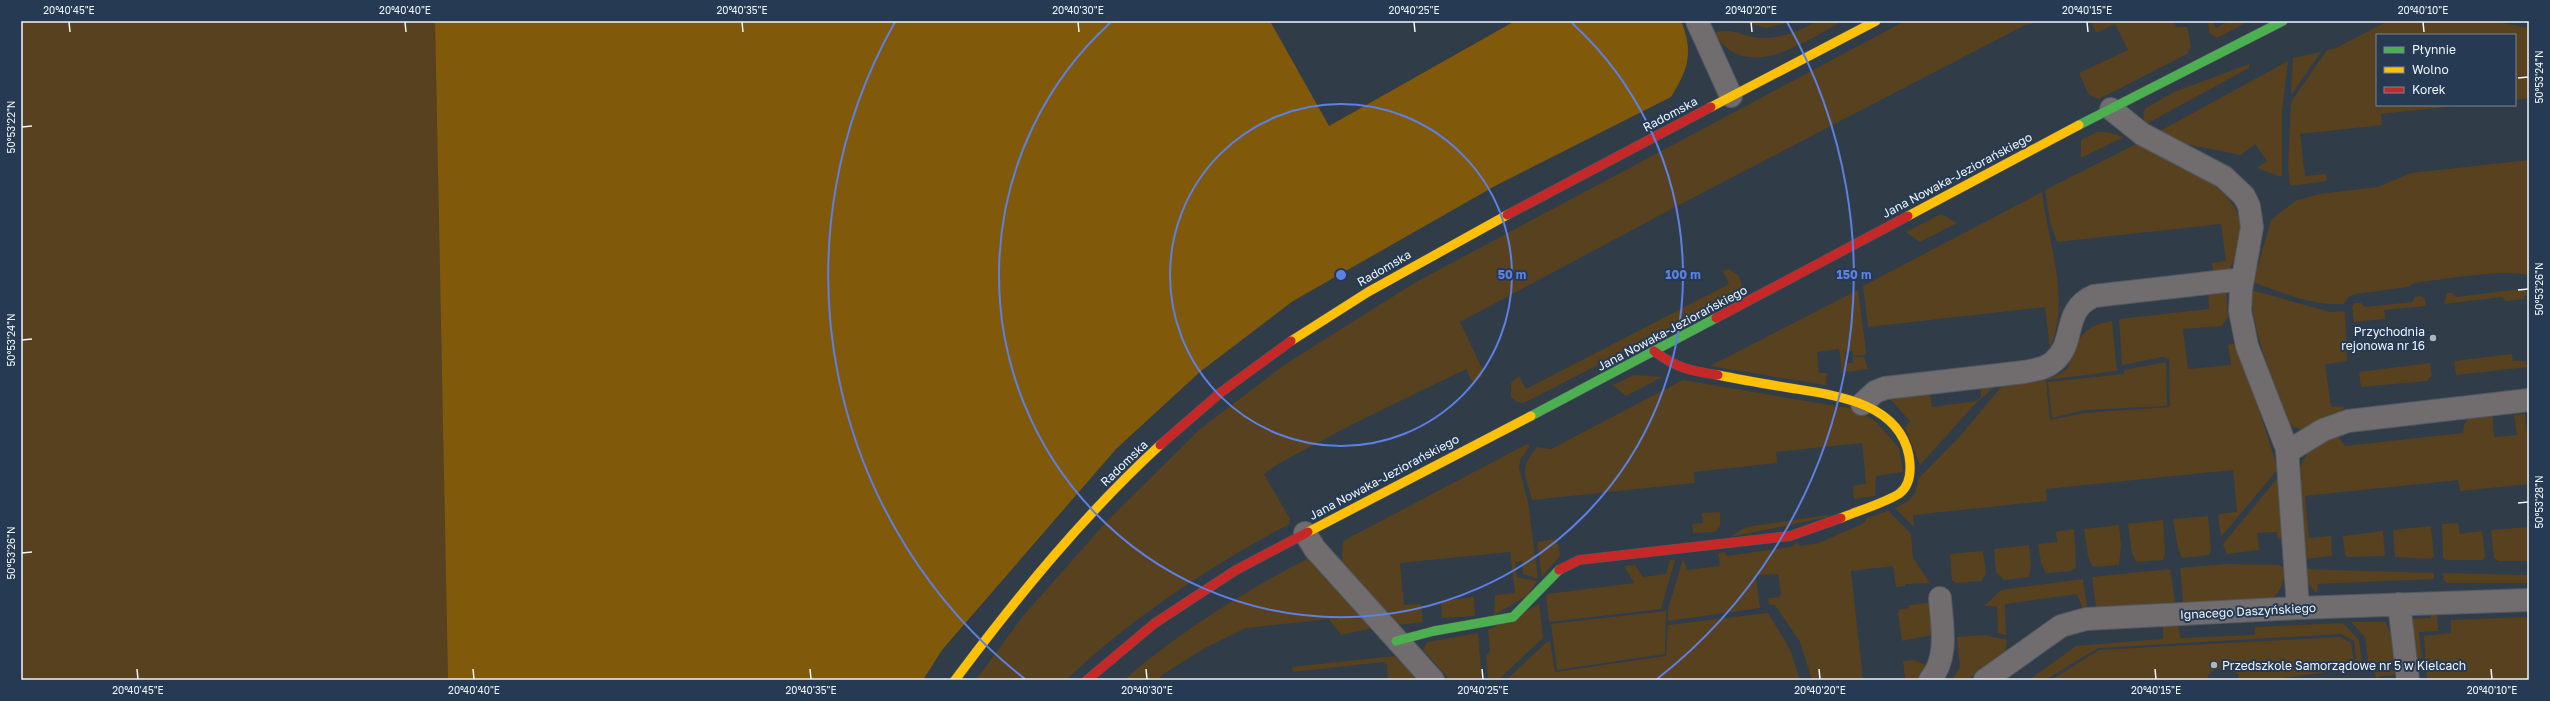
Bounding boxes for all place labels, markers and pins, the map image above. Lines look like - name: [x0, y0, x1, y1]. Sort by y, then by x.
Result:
- centre of rings: [1334, 268, 1348, 282]
- place label: Przychodnia rejonowa nr 16: [2341, 324, 2425, 353]
- marker: Przychodnia rejonowa nr 16: [2428, 333, 2438, 343]
- place label: Przedszkole Samorządowe nr 5 w Kielcach: [2222, 658, 2466, 673]
- marker: Przedszkole Samorządowe nr 5 w Kielcach: [2209, 660, 2219, 670]

